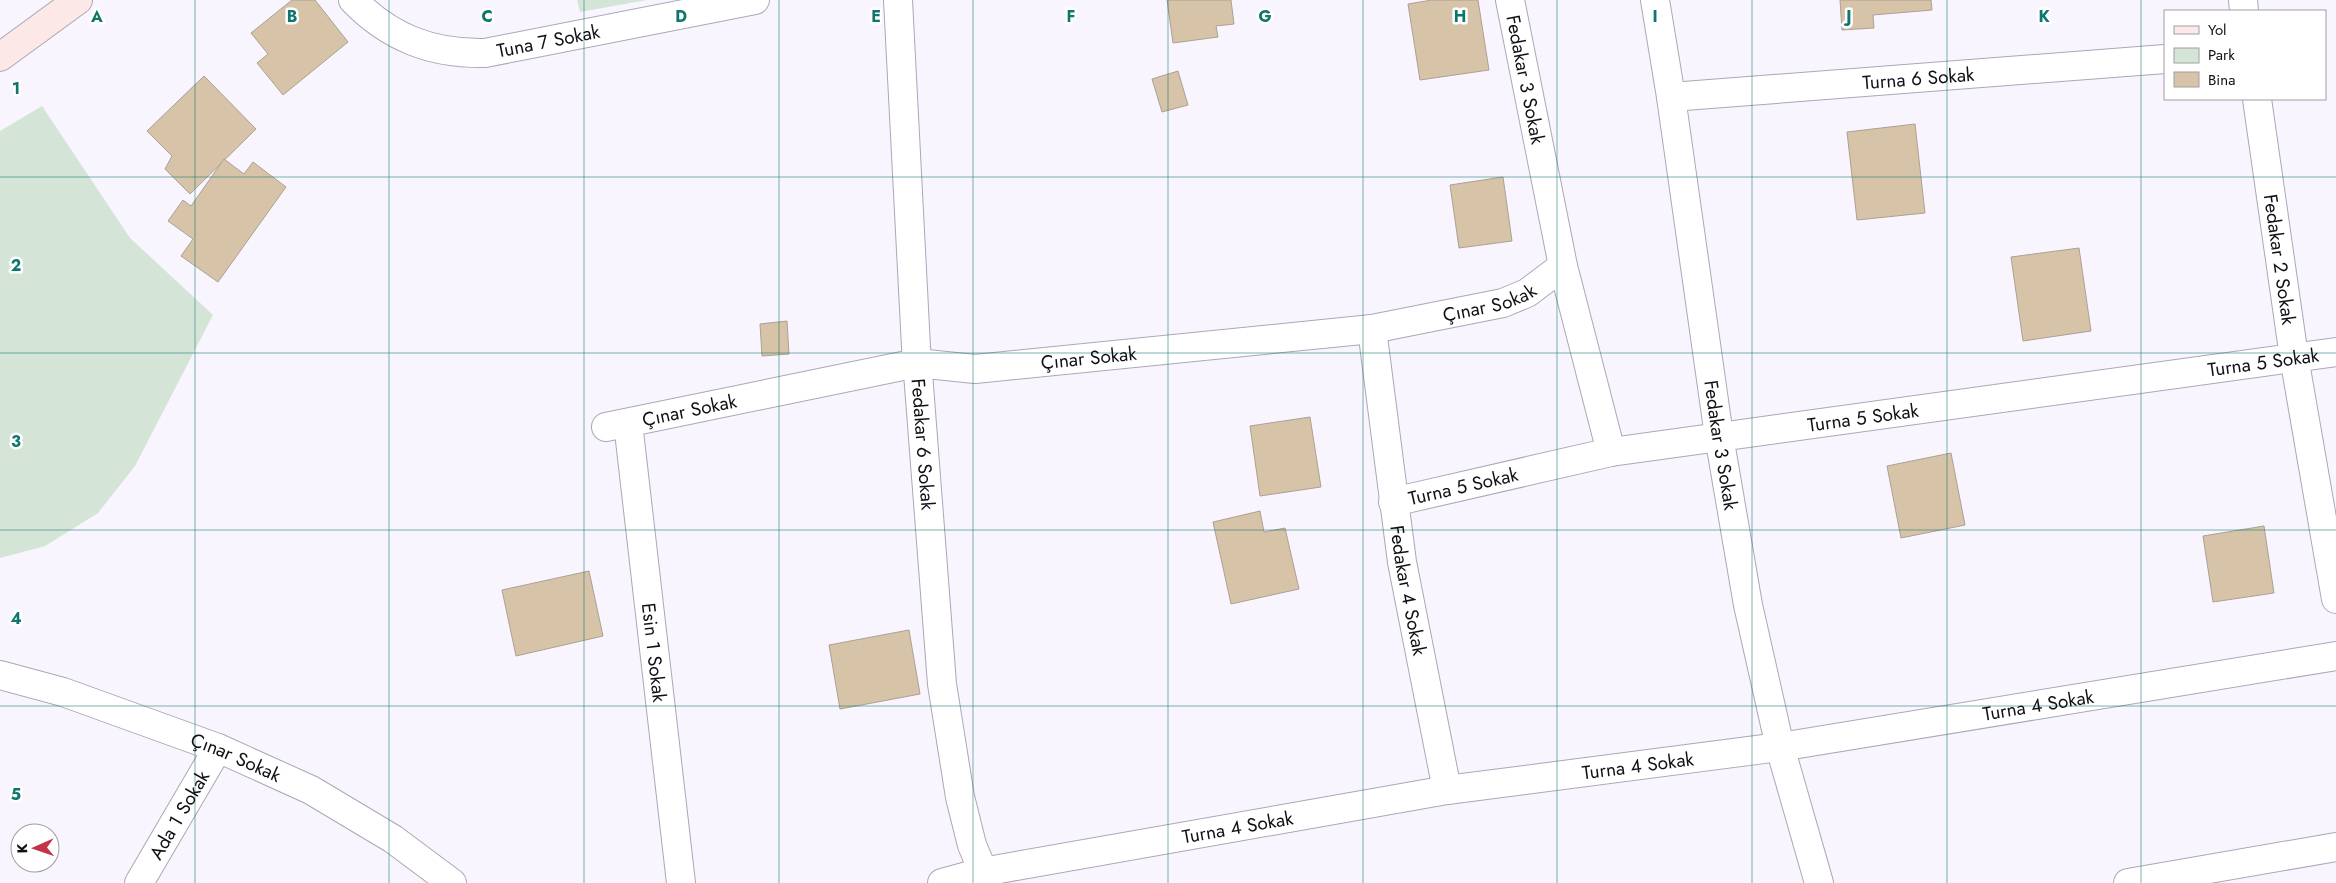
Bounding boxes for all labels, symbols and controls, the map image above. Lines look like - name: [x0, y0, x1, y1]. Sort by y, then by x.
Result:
- text: A: [90, 5, 103, 28]
- text: B: [287, 5, 297, 28]
- text: C: [481, 5, 493, 28]
- text: D: [675, 5, 687, 28]
- text: E: [871, 5, 881, 28]
- text: F: [1067, 5, 1075, 28]
- text: G: [1258, 5, 1272, 28]
- text: H: [1454, 5, 1466, 28]
- text: I: [1652, 5, 1658, 28]
- text: J: [1843, 5, 1852, 28]
- text: K: [2038, 5, 2050, 28]
- legend: [2164, 10, 2326, 100]
- street label: Fedakar 3 Sokak: [1500, 12, 1552, 147]
- street label: Tuna 7 Sokak: [494, 17, 603, 64]
- text: Yol: [2208, 19, 2227, 41]
- text: Park: [2208, 44, 2235, 66]
- street label: Turna 6 Sokak: [1861, 60, 1976, 96]
- text: Bina: [2208, 69, 2235, 91]
- text: 1: [12, 77, 20, 100]
- street label: Fedakar 2 Sokak: [2257, 192, 2303, 327]
- text: 2: [11, 254, 21, 277]
- street label: Çınar Sokak: [1440, 277, 1542, 328]
- street label: Çınar Sokak: [1039, 339, 1138, 376]
- street label: Turna 5 Sokak: [2206, 341, 2321, 383]
- street label: Fedakar 6 Sokak: [905, 377, 942, 512]
- street label: Fedakar 3 Sokak: [1698, 378, 1745, 513]
- street label: Çınar Sokak: [640, 387, 740, 433]
- street label: Turna 5 Sokak: [1806, 396, 1921, 438]
- text: 3: [11, 430, 21, 453]
- street label: Turna 5 Sokak: [1406, 460, 1521, 512]
- street label: Fedakar 4 Sokak: [1384, 524, 1434, 658]
- street label: Esin 1 Sokak: [635, 601, 674, 704]
- text: 4: [10, 607, 22, 630]
- street label: Turna 4 Sokak: [1981, 682, 2096, 727]
- street label: Çınar Sokak: [187, 726, 286, 789]
- street label: Turna 4 Sokak: [1580, 745, 1696, 786]
- street label: Ada 1 Sokak: [142, 765, 216, 864]
- text: 5: [11, 783, 21, 806]
- street label: Turna 4 Sokak: [1180, 804, 1296, 850]
- north arrow: [10, 823, 60, 873]
- text: K: [12, 843, 32, 854]

